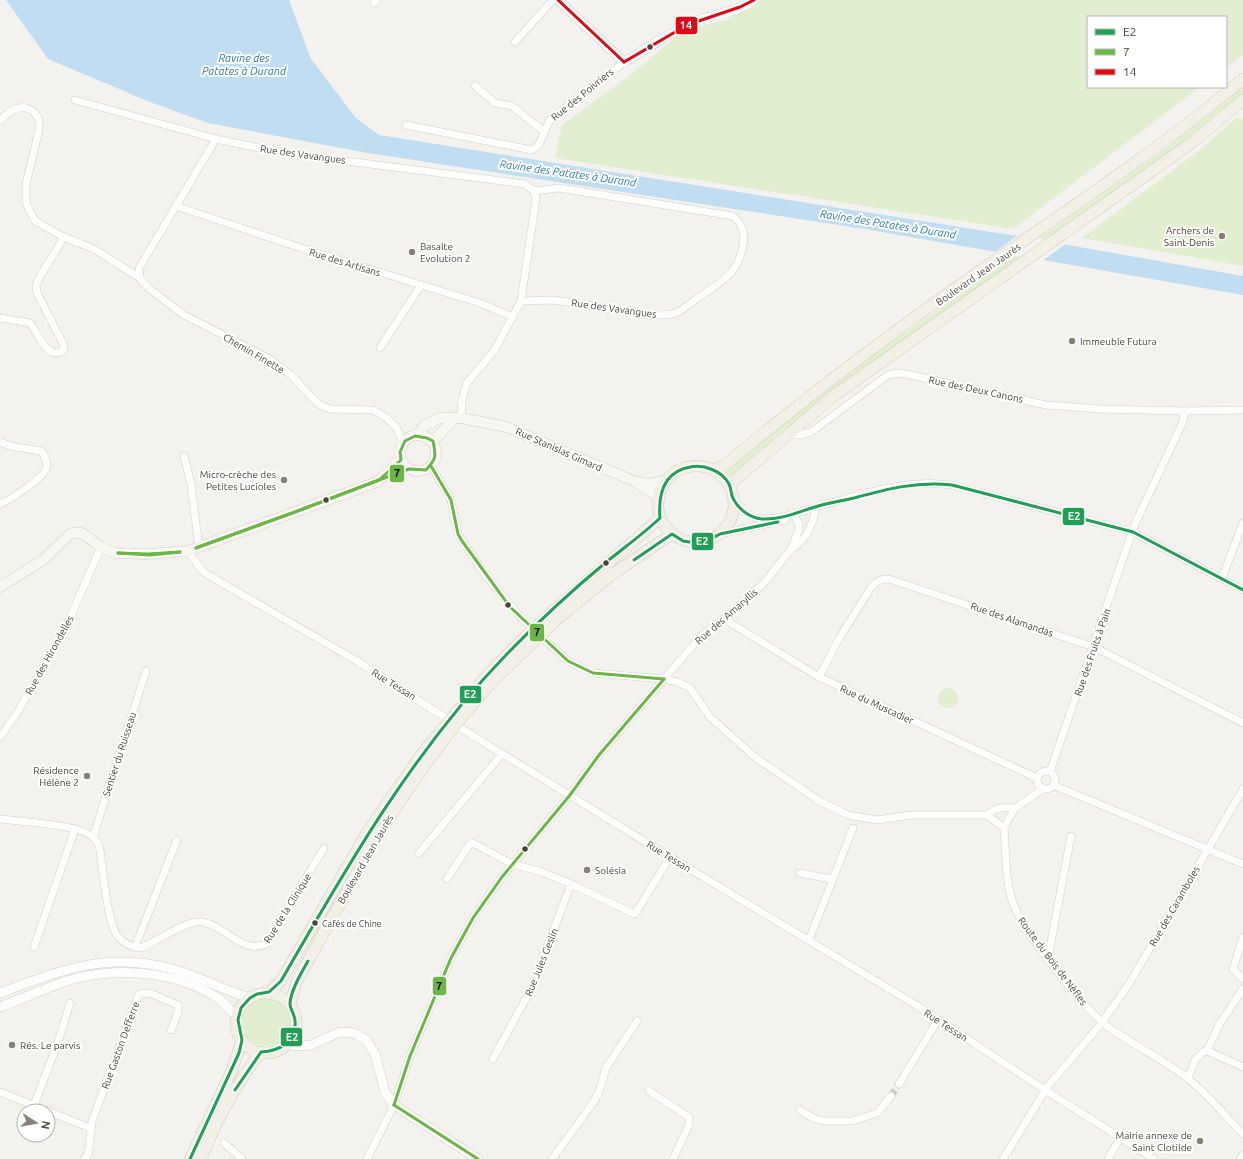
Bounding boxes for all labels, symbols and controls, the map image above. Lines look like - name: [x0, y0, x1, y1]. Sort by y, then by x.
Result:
- line badge: 14: [675, 16, 698, 35]
- legend: [1087, 16, 1227, 88]
- text: 14: [680, 19, 692, 31]
- text: E2: [1123, 25, 1137, 38]
- unlabelled marker: [645, 42, 655, 52]
- text: 7: [1123, 45, 1130, 58]
- water label: Ravine des Patates à Durand: [202, 52, 287, 77]
- text: 14: [1123, 65, 1137, 78]
- street label: Rue des Poivriers: [549, 66, 616, 123]
- street label: Rue des Vavangues: [260, 143, 346, 166]
- water label: Ravine des Patates à Durand: [499, 157, 638, 189]
- water label: Ravine des Patates à Durand: [819, 207, 958, 241]
- place label: Archers de Saint-Denis: [1164, 225, 1214, 248]
- marker: Archers de Saint-Denis: [1217, 231, 1227, 241]
- place label: Basalte Evolution 2: [420, 241, 470, 264]
- street label: Boulevard Jean Jaurès: [934, 241, 1023, 308]
- street label: Rue des Artisans: [308, 246, 382, 279]
- marker: Basalte Evolution 2: [407, 247, 417, 257]
- street label: Rue des Vavangues: [571, 297, 657, 320]
- street label: Chemin Finette: [221, 331, 286, 375]
- marker: Immeuble Futura: [1067, 336, 1077, 346]
- place label: Immeuble Futura: [1080, 336, 1157, 347]
- street label: Rue des Deux Canons: [928, 374, 1024, 405]
- street label: Rue Stanislas Gimard: [514, 425, 604, 474]
- line badge: 7: [389, 464, 405, 483]
- text: 7: [394, 467, 400, 479]
- place label: Micro-crèche des Petites Lucioles: [200, 469, 276, 492]
- marker: Micro-crèche des Petites Lucioles: [279, 475, 289, 485]
- unlabelled marker: [321, 495, 331, 505]
- line badge: E2: [1062, 507, 1085, 526]
- text: E2: [1068, 510, 1080, 522]
- line badge: E2: [691, 532, 714, 551]
- text: E2: [696, 535, 708, 547]
- unlabelled marker: [601, 558, 611, 568]
- street label: Rue des Amaryllis: [693, 586, 760, 646]
- unlabelled marker: [503, 600, 513, 610]
- street label: Rue des Alamandas: [969, 600, 1055, 639]
- street label: Rue des Fruits à Pain: [1072, 607, 1113, 697]
- street label: Rue des Hirondelles: [23, 614, 76, 697]
- line badge: 7: [529, 623, 545, 642]
- text: 7: [534, 626, 540, 638]
- street label: Rue Tessan: [370, 667, 418, 702]
- street label: Rue du Muscadier: [838, 683, 915, 726]
- line badge: E2: [459, 685, 482, 704]
- text: E2: [464, 688, 476, 700]
- street label: Sentier du Ruisseau: [101, 711, 138, 798]
- place label: Résidence Hélène 2: [33, 765, 79, 788]
- marker: Résidence Hélène 2: [82, 771, 92, 781]
- street label: Boulevard Jean Jaurès: [335, 813, 395, 906]
- street label: Rue Tessan: [645, 839, 693, 874]
- unlabelled marker: [520, 844, 530, 854]
- street label: Rue des Caramboles: [1147, 864, 1202, 948]
- marker: Solésia: [582, 865, 592, 875]
- place label: Solésia: [595, 865, 626, 876]
- street label: Rue de la Clinique: [262, 871, 313, 945]
- street label: Route du Bois de Nèfles: [1016, 915, 1089, 1007]
- marker: Cafés de Chine: [310, 918, 320, 928]
- place label: Cafés de Chine: [322, 919, 382, 929]
- street label: Rue Jules Geslin: [523, 927, 560, 998]
- line badge: 7: [432, 976, 447, 996]
- text: 7: [436, 980, 442, 992]
- street label: Rue Gaston Defferre: [99, 1000, 141, 1090]
- street label: Rue Tessan: [922, 1007, 970, 1044]
- line badge: E2: [280, 1027, 303, 1047]
- text: E2: [286, 1031, 298, 1043]
- marker: Rés. Le parvis: [7, 1040, 17, 1050]
- place label: Rés. Le parvis: [20, 1040, 80, 1051]
- north arrow: [16, 1103, 56, 1143]
- text: N: [39, 1120, 53, 1130]
- place label: Mairie annexe de Saint Clotilde: [1116, 1130, 1192, 1153]
- marker: Mairie annexe de Saint Clotilde: [1195, 1136, 1205, 1146]

